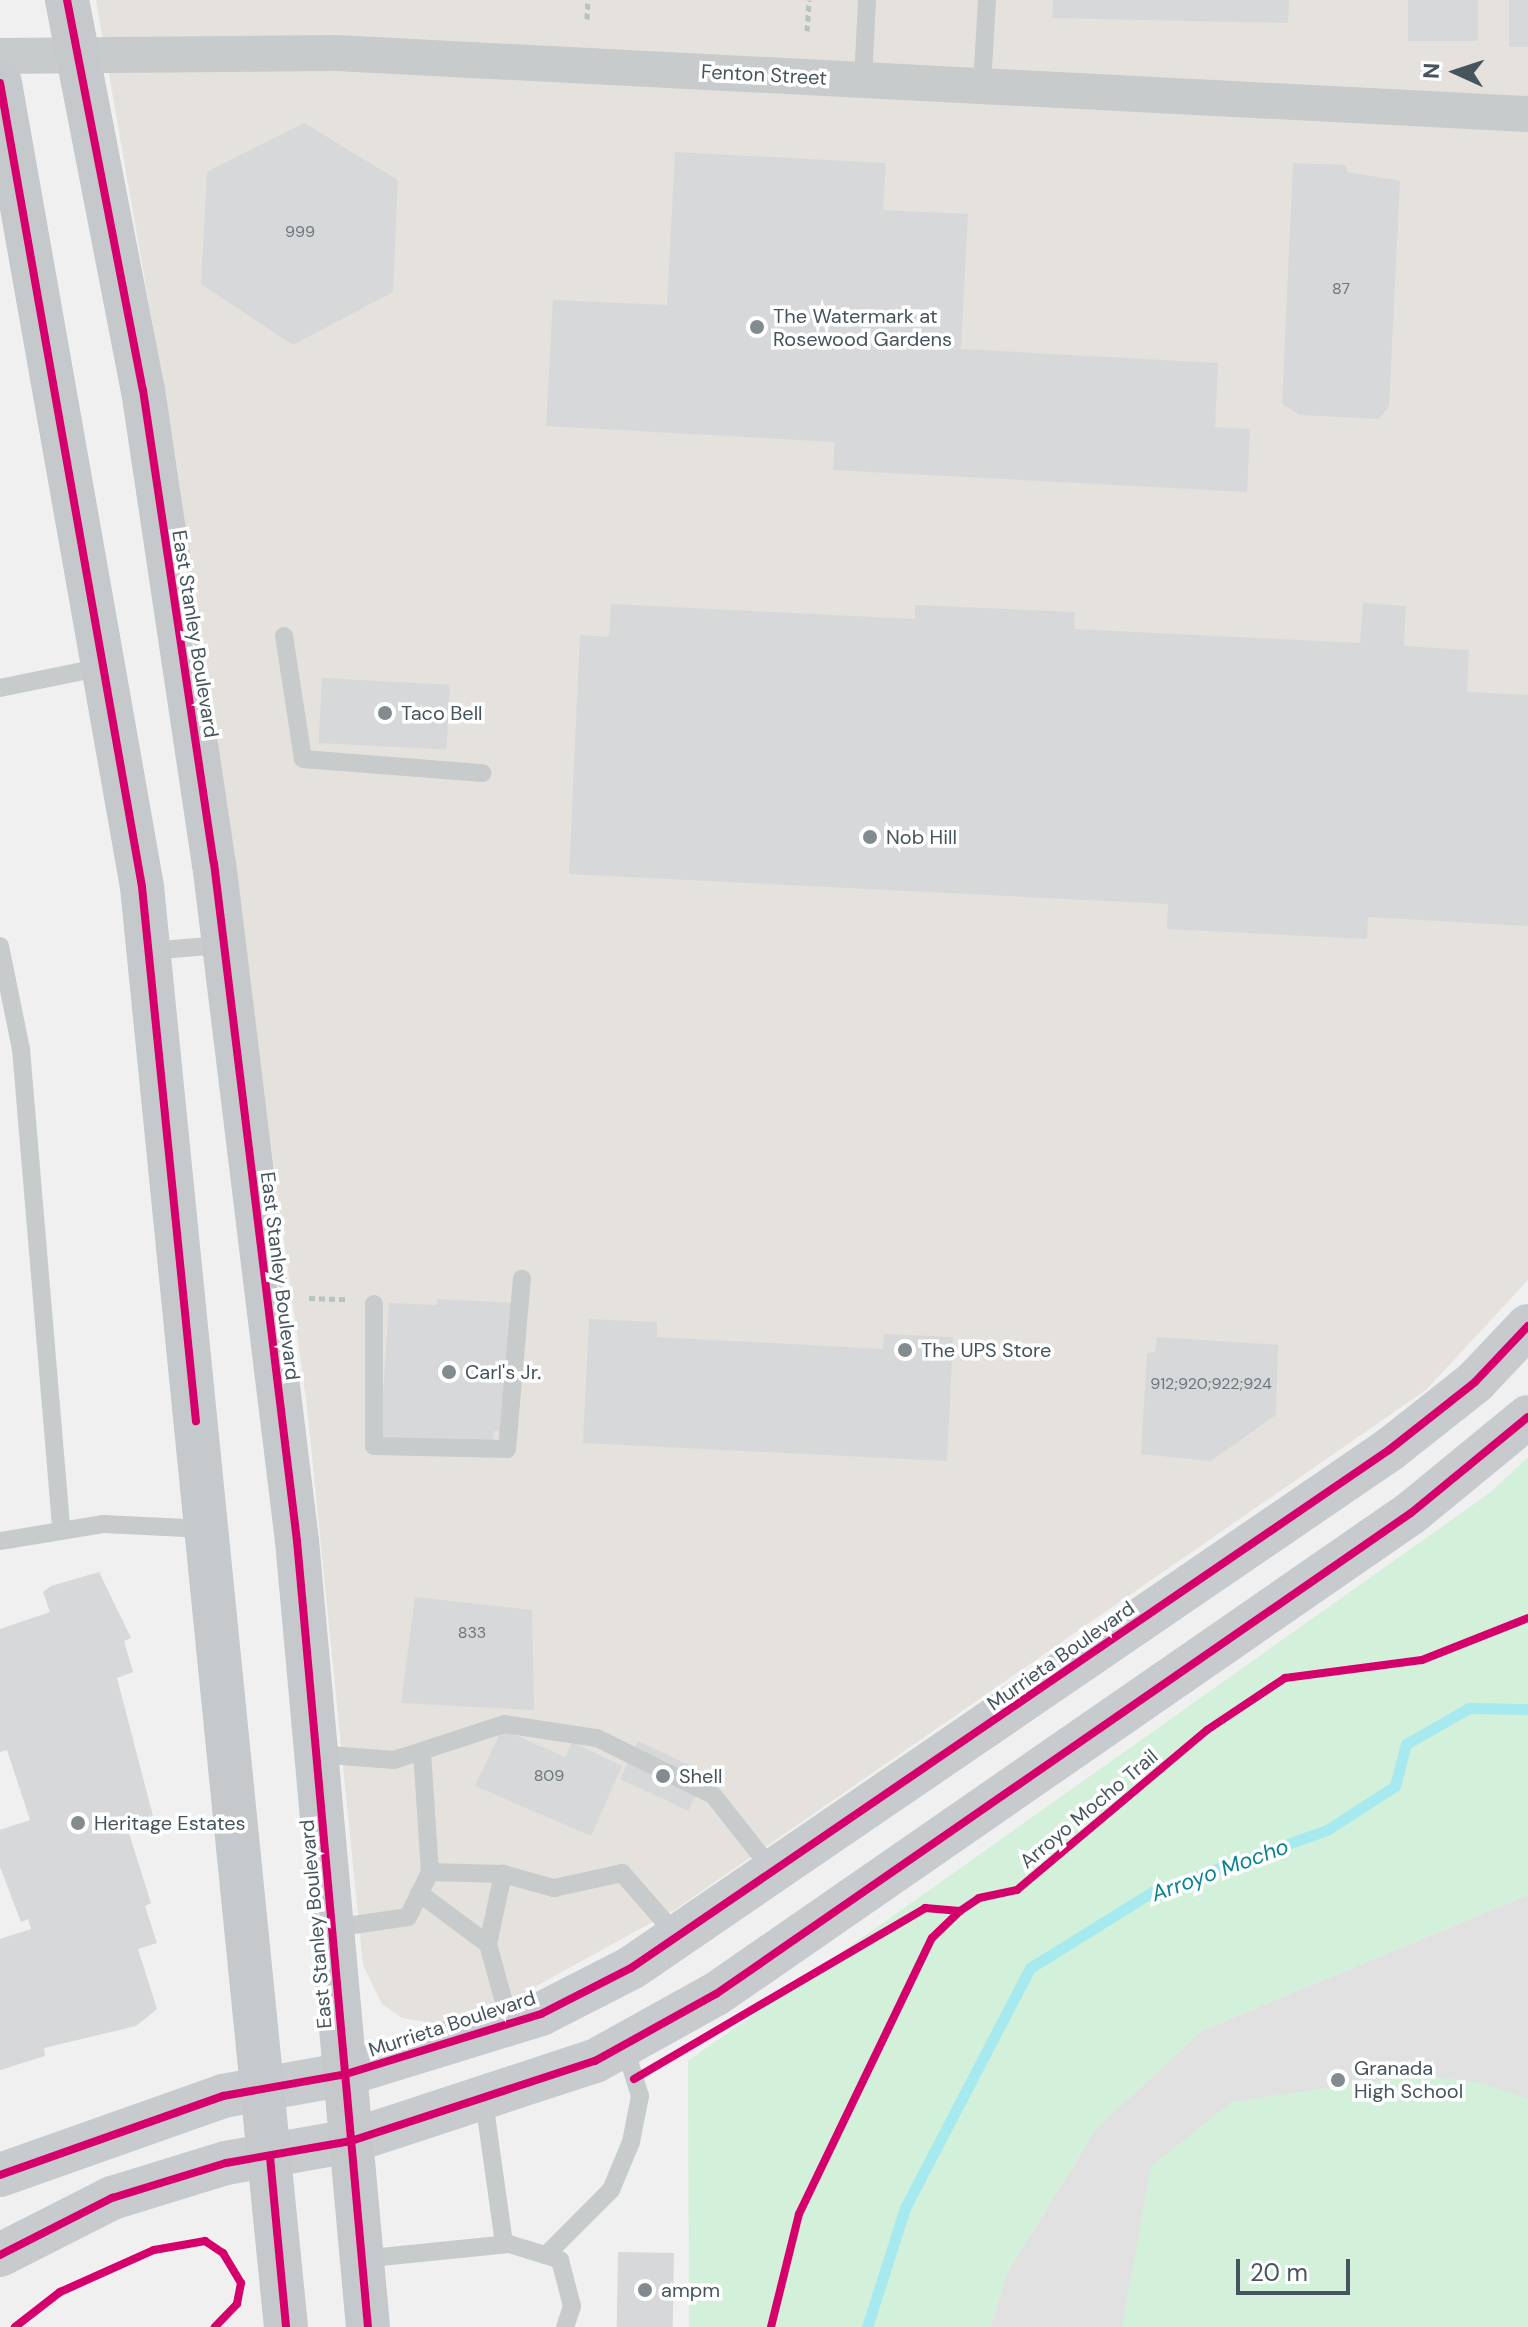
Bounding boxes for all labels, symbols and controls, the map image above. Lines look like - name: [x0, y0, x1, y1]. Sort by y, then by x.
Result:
- north arrow: [1416, 32, 1496, 112]
- street label: Fenton Street: [700, 60, 828, 90]
- text: N: [1417, 62, 1446, 79]
- house number: 999: [285, 222, 315, 242]
- house number: 87: [1332, 279, 1350, 299]
- place label: The Watermark at Rosewood Gardens: [773, 304, 952, 351]
- marker: The Watermark at Rosewood Gardens: [748, 318, 766, 336]
- street label: East Stanley Boulevard: [167, 528, 223, 740]
- place label: Taco Bell: [401, 701, 483, 725]
- marker: Taco Bell: [376, 704, 394, 722]
- place label: Nob Hill: [886, 825, 957, 849]
- marker: Nob Hill: [861, 828, 879, 846]
- street label: East Stanley Boulevard: [255, 1170, 305, 1382]
- place label: The UPS Store: [921, 1338, 1051, 1362]
- marker: The UPS Store: [896, 1341, 914, 1359]
- place label: Carl's Jr.: [465, 1360, 541, 1384]
- marker: Carl's Jr.: [440, 1363, 458, 1381]
- house number: 912;920;922;924: [1150, 1374, 1272, 1394]
- street label: Murrieta Boulevard: [983, 1596, 1139, 1716]
- house number: 833: [458, 1623, 486, 1643]
- street label: Arroyo Mocho Trail: [1015, 1744, 1163, 1874]
- place label: Shell: [679, 1764, 722, 1788]
- house number: 809: [534, 1766, 564, 1786]
- marker: Shell: [654, 1767, 672, 1785]
- place label: Heritage Estates: [94, 1811, 246, 1835]
- marker: Heritage Estates: [69, 1814, 87, 1832]
- street label: East Stanley Boulevard: [295, 1818, 337, 2030]
- water label: Arroyo Mocho: [1148, 1833, 1292, 1907]
- street label: Murrieta Boulevard: [365, 1986, 539, 2062]
- place label: Granada High School: [1354, 2056, 1463, 2103]
- marker: Granada High School: [1329, 2071, 1347, 2089]
- scale bar: [1240, 2243, 1354, 2293]
- text: 20 m: [1250, 2257, 1308, 2288]
- place label: ampm: [661, 2278, 720, 2302]
- marker: ampm: [636, 2281, 654, 2299]

